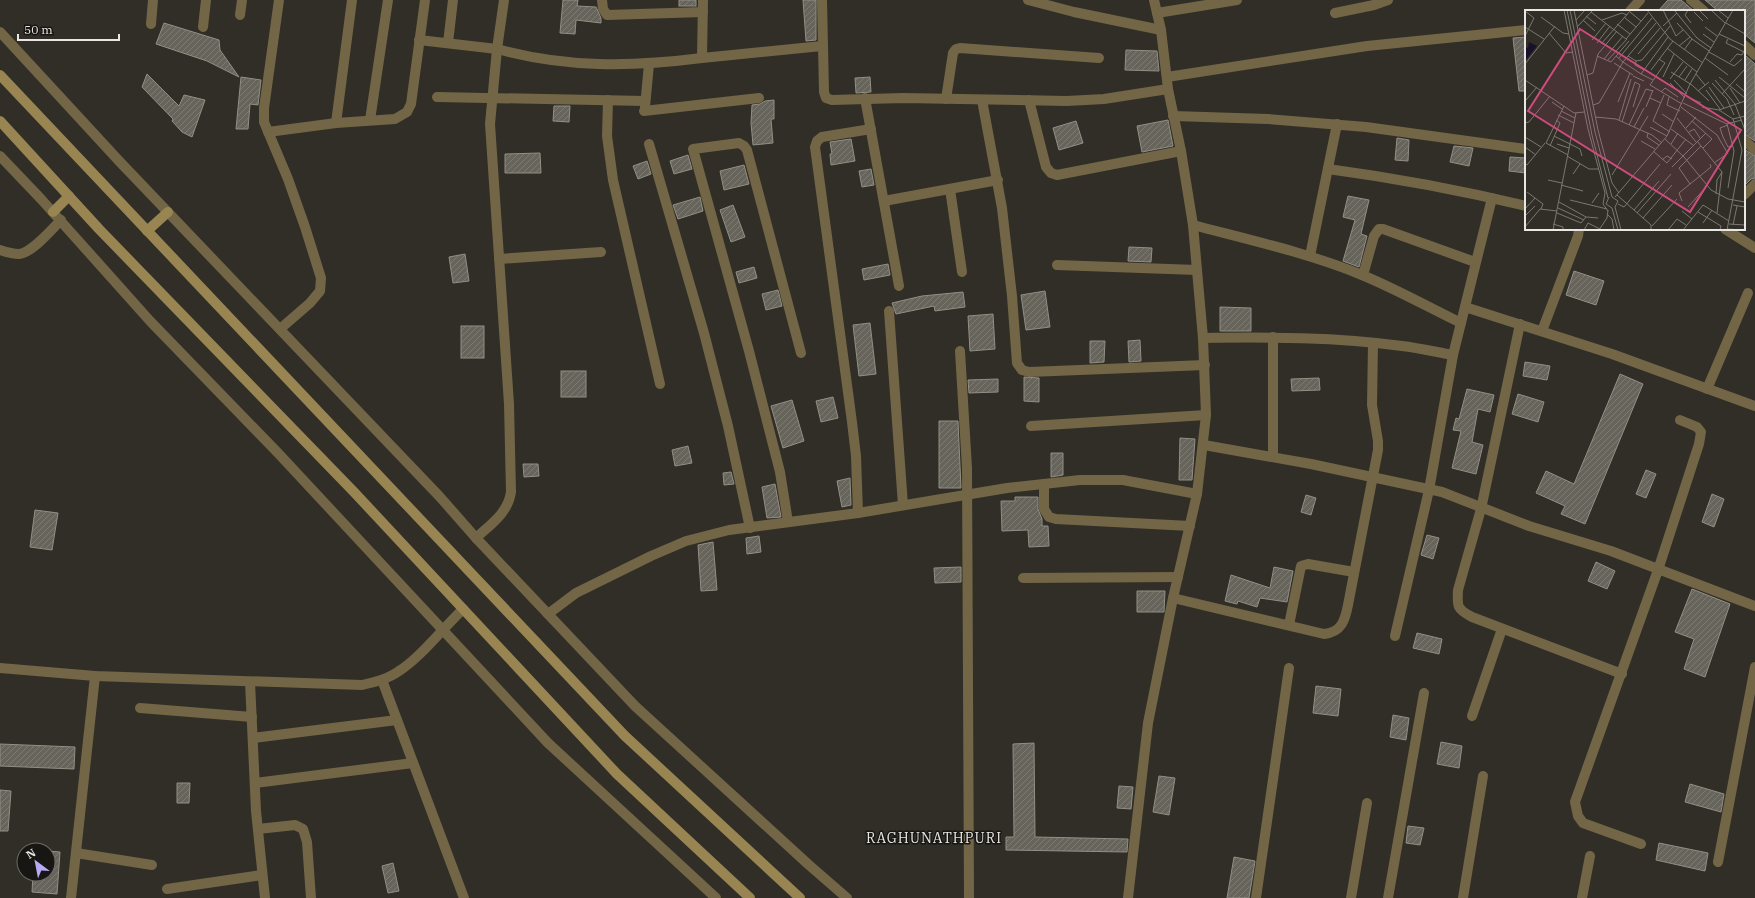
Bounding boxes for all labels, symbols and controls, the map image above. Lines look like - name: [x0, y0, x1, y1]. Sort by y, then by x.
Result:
- inset map: [1525, 10, 1745, 230]
- scale bar: [18, 16, 119, 42]
- text: 50 m: [24, 22, 53, 37]
- district label: RAGHUNATHPURI: [866, 829, 1002, 847]
- north arrow: [16, 842, 56, 882]
- text: N: [23, 845, 38, 862]

